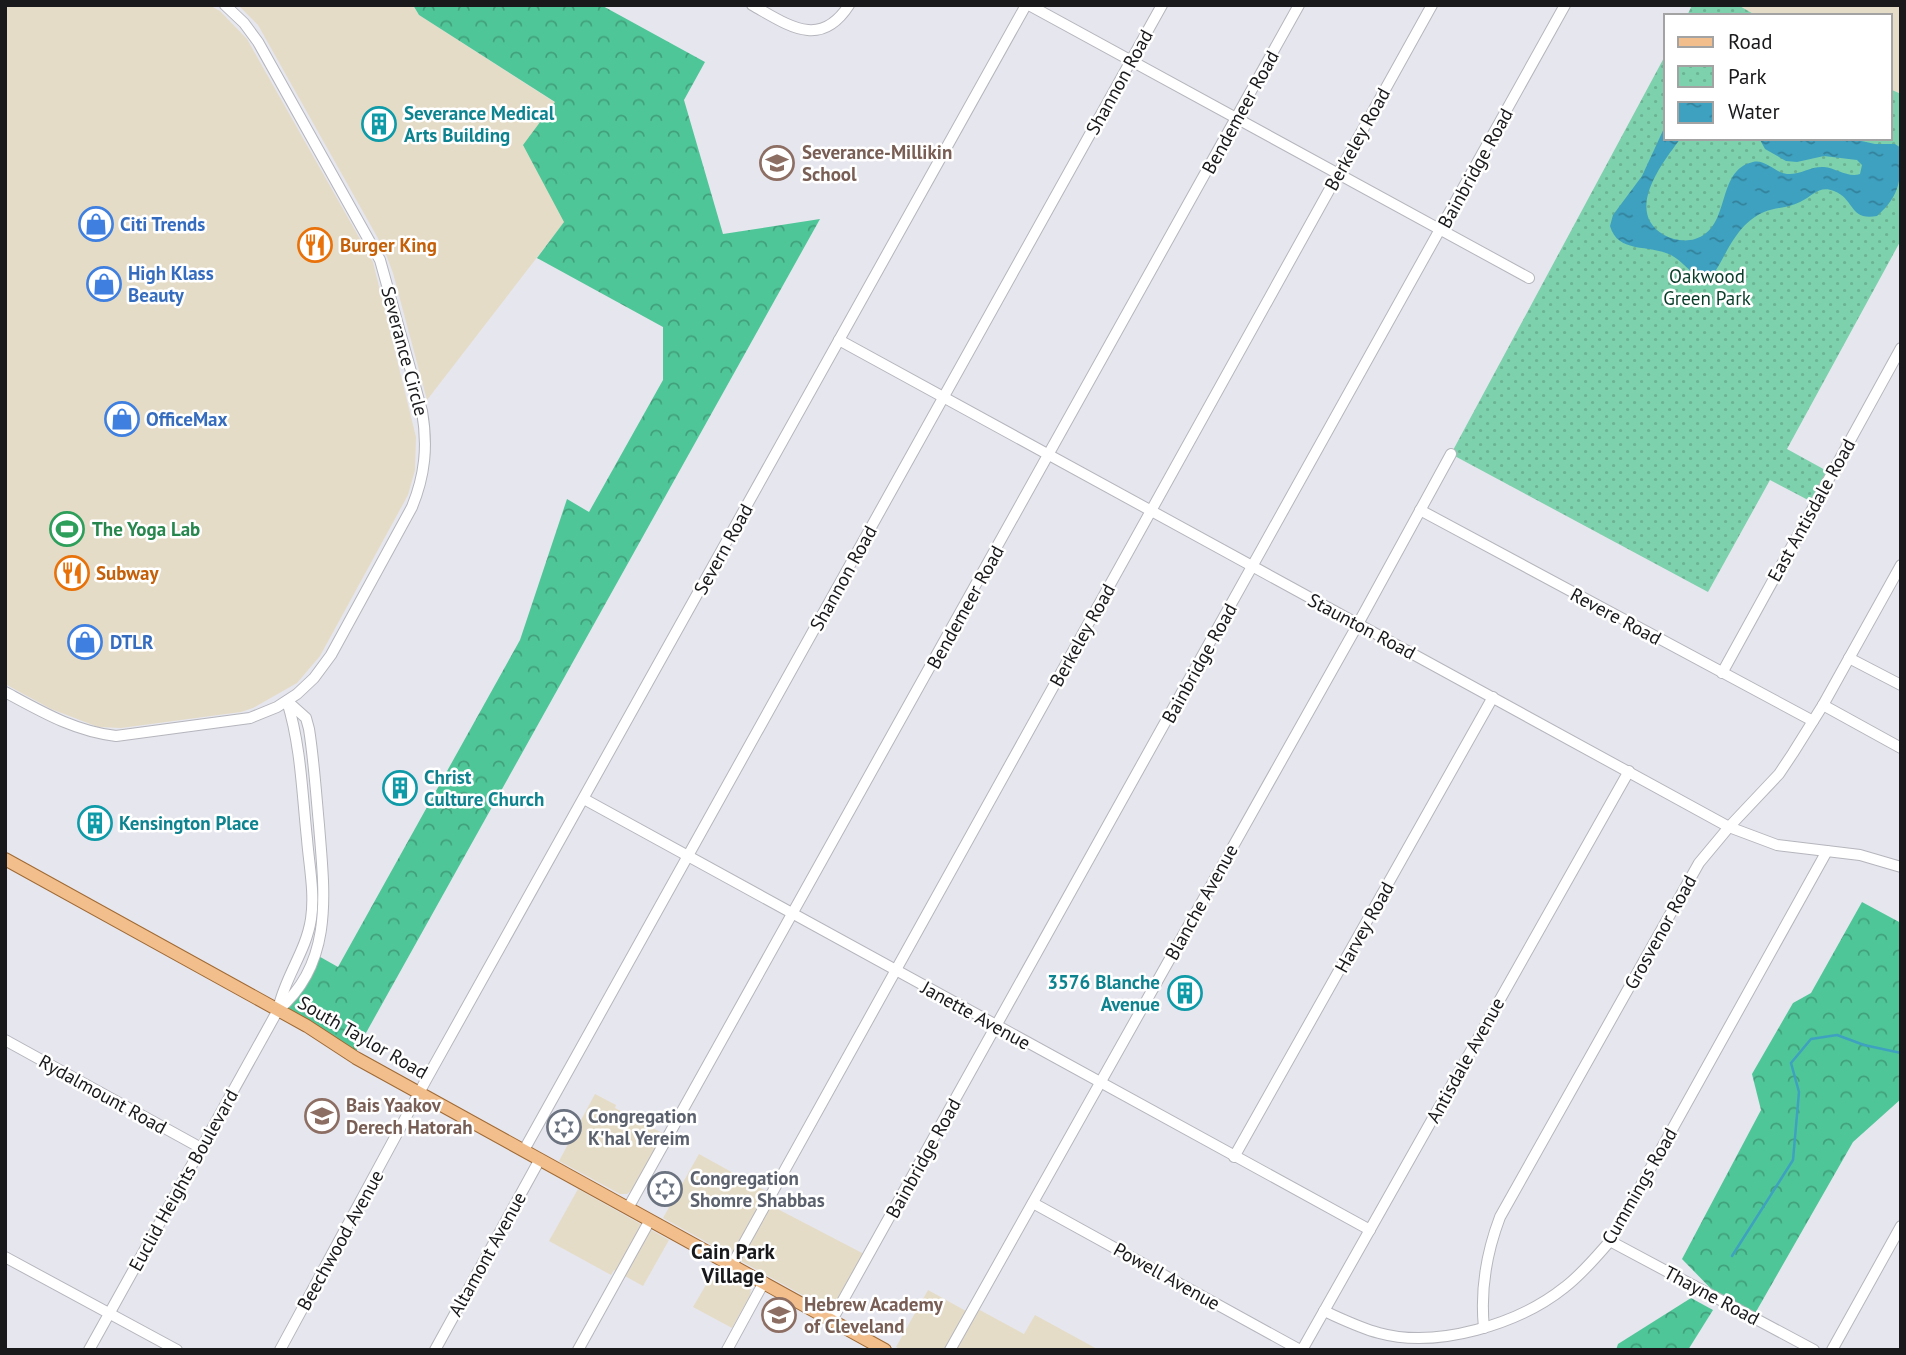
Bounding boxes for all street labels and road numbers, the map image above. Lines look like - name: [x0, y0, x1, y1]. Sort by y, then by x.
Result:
- street label: Shannon Road: [1080, 25, 1158, 139]
- street label: Bendemeer Road: [1196, 46, 1284, 178]
- street label: Berkeley Road: [1319, 83, 1395, 195]
- street label: Bainbridge Road: [1432, 104, 1518, 232]
- street label: Severance Circle: [376, 284, 434, 418]
- street label: East Antisdale Road: [1762, 434, 1860, 586]
- street label: Severn Road: [688, 499, 758, 599]
- street label: Shannon Road: [804, 521, 882, 635]
- street label: Bendemeer Road: [921, 541, 1009, 673]
- street label: Berkeley Road: [1044, 579, 1120, 691]
- street label: Revere Road: [1566, 582, 1666, 650]
- street label: Staunton Road: [1304, 588, 1420, 664]
- street label: Bainbridge Road: [1156, 599, 1242, 727]
- street label: Blanche Avenue: [1159, 840, 1243, 964]
- street label: Grosvenor Road: [1619, 871, 1701, 993]
- street label: Harvey Road: [1329, 877, 1399, 977]
- street label: Janette Avenue: [916, 975, 1035, 1055]
- street label: South Taylor Road: [294, 990, 432, 1084]
- street label: Antisdale Avenue: [1421, 993, 1509, 1127]
- street label: Rydalmount Road: [35, 1049, 171, 1139]
- street label: Euclid Heights Boulevard: [123, 1085, 243, 1275]
- street label: Bainbridge Road: [880, 1094, 966, 1222]
- street label: Cummings Road: [1596, 1123, 1682, 1249]
- street label: Beechwood Avenue: [291, 1165, 389, 1315]
- street label: Altamont Avenue: [443, 1187, 531, 1321]
- street label: Powell Avenue: [1109, 1237, 1225, 1315]
- street label: Thayne Road: [1660, 1260, 1764, 1330]

